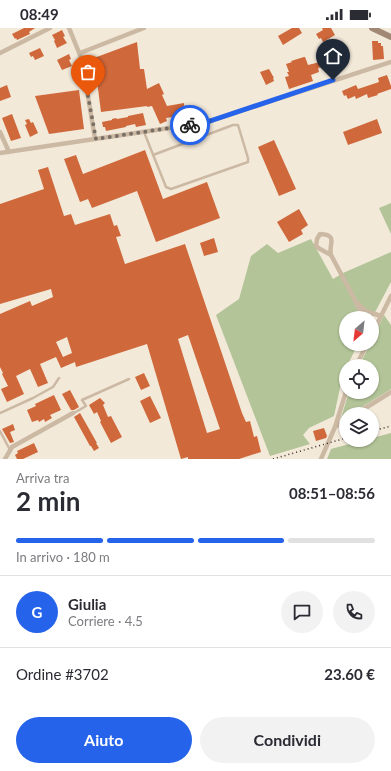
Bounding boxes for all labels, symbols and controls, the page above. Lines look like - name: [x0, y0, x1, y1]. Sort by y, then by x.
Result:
- text: 08:49: [20, 5, 59, 23]
- pin: [316, 39, 350, 80]
- icon: home: [322, 45, 344, 67]
- pin: [71, 55, 105, 96]
- icon: bag: [77, 61, 99, 83]
- courier: [170, 105, 210, 145]
- icon: bike: [179, 114, 201, 136]
- north arrow: [339, 311, 379, 351]
- map controls: [339, 311, 379, 447]
- button: locate: [339, 359, 379, 399]
- button: layers: [339, 407, 379, 447]
- text: Arriva tra: [16, 470, 69, 486]
- text: 08:51–08:56: [289, 484, 375, 502]
- text: 2 min: [16, 485, 80, 517]
- text: In arrivo · 180 m: [16, 549, 110, 565]
- button: chat: [281, 591, 323, 633]
- button: phone: [333, 591, 375, 633]
- text: Giulia: [68, 595, 106, 613]
- text: G: [32, 603, 42, 621]
- text: Corriere · 4.5: [68, 613, 143, 629]
- text: Ordine #3702: [16, 665, 109, 683]
- text: 23.60 €: [324, 665, 375, 683]
- button: Aiuto: [16, 717, 192, 763]
- button: Condividi: [200, 717, 375, 763]

